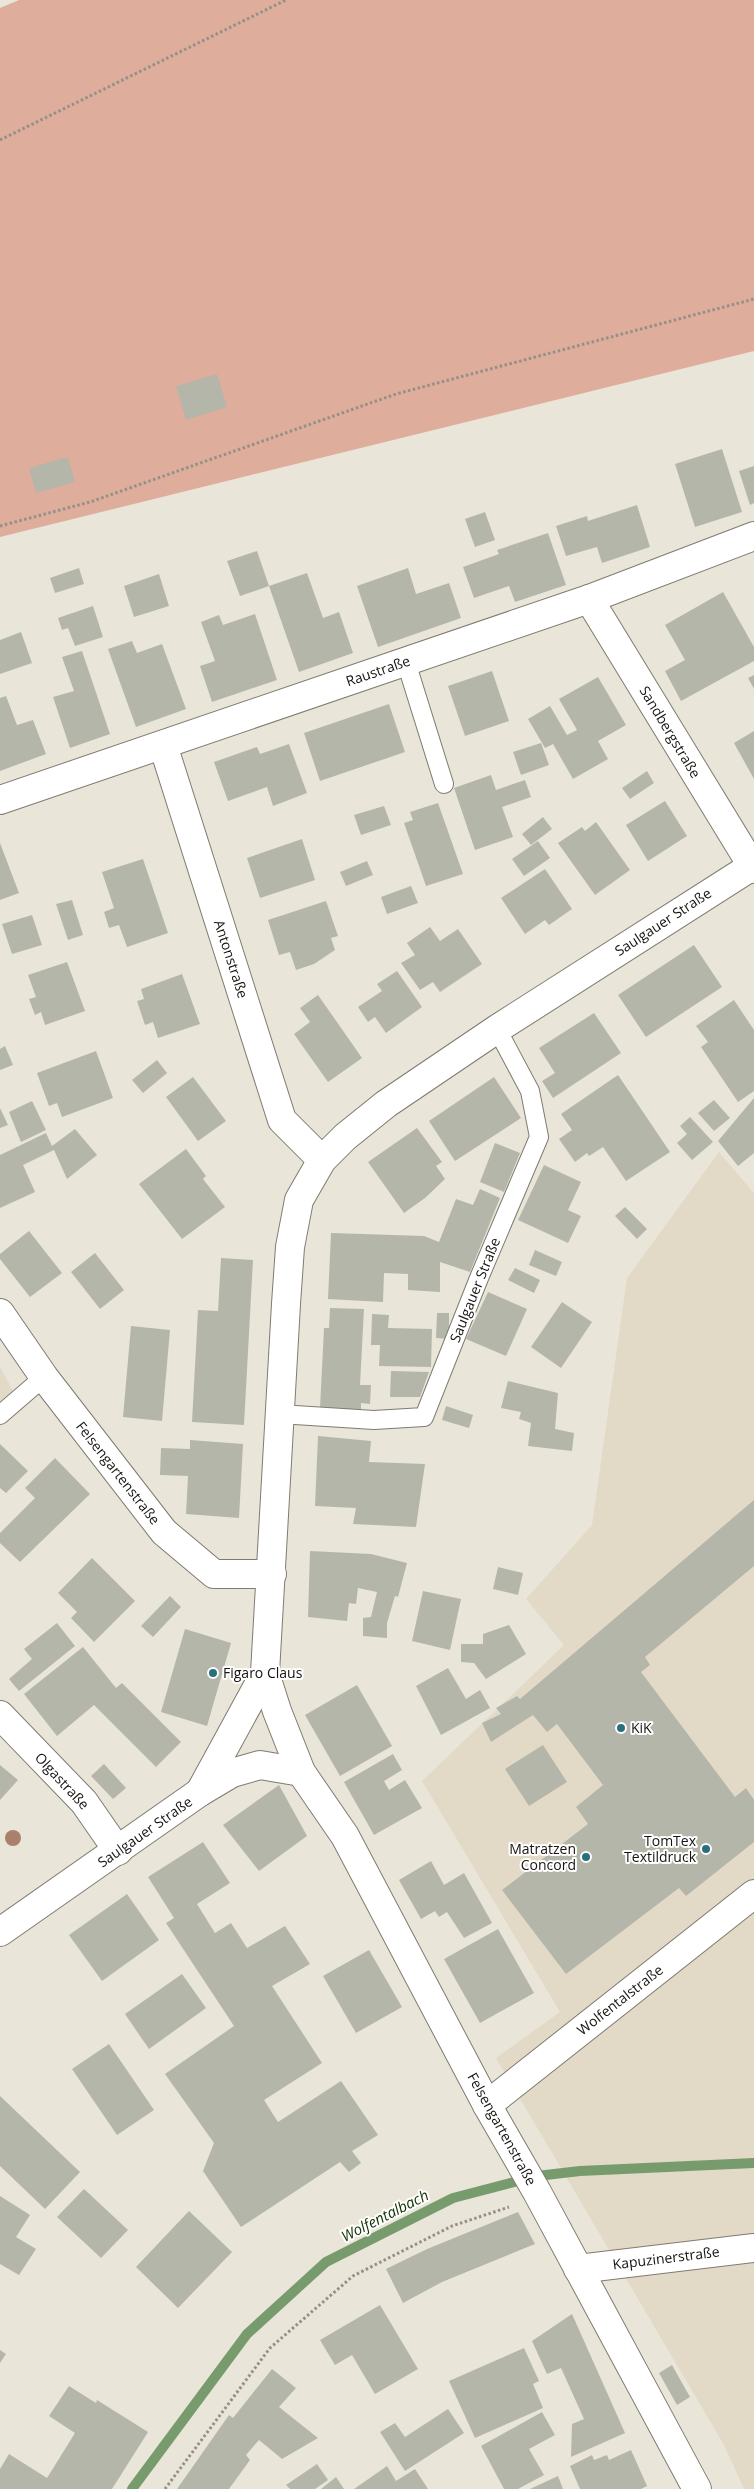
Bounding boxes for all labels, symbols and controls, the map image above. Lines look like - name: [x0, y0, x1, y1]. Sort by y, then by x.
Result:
- street label: Raustraße: [343, 651, 413, 690]
- street label: Sandbergstraße: [635, 682, 705, 781]
- street label: Saulgauer Straße: [611, 883, 715, 960]
- street label: Antonstraße: [210, 917, 253, 1001]
- street label: Saulgauer Straße: [445, 1234, 504, 1345]
- street label: Felsengartenstraße: [72, 1417, 165, 1528]
- place label: Figaro Claus: [223, 1663, 303, 1682]
- marker: Figaro Claus: [207, 1667, 219, 1679]
- place label: KiK: [631, 1718, 652, 1737]
- marker: KiK: [615, 1722, 627, 1734]
- street label: Olgastraße: [31, 1748, 94, 1813]
- street label: Saulgauer Straße: [94, 1792, 196, 1871]
- place label: TomTex Textildruck: [624, 1831, 697, 1866]
- place label: Matratzen Concord: [509, 1839, 576, 1874]
- marker: TomTex Textildruck: [700, 1843, 712, 1855]
- marker: Matratzen Concord: [580, 1851, 592, 1863]
- street label: Wolfentalstraße: [573, 1960, 667, 2039]
- street label: Felsengartenstraße: [464, 2069, 541, 2189]
- water label: Wolfentalbach: [337, 2184, 432, 2246]
- street label: Kapuzinerstraße: [611, 2242, 721, 2273]

